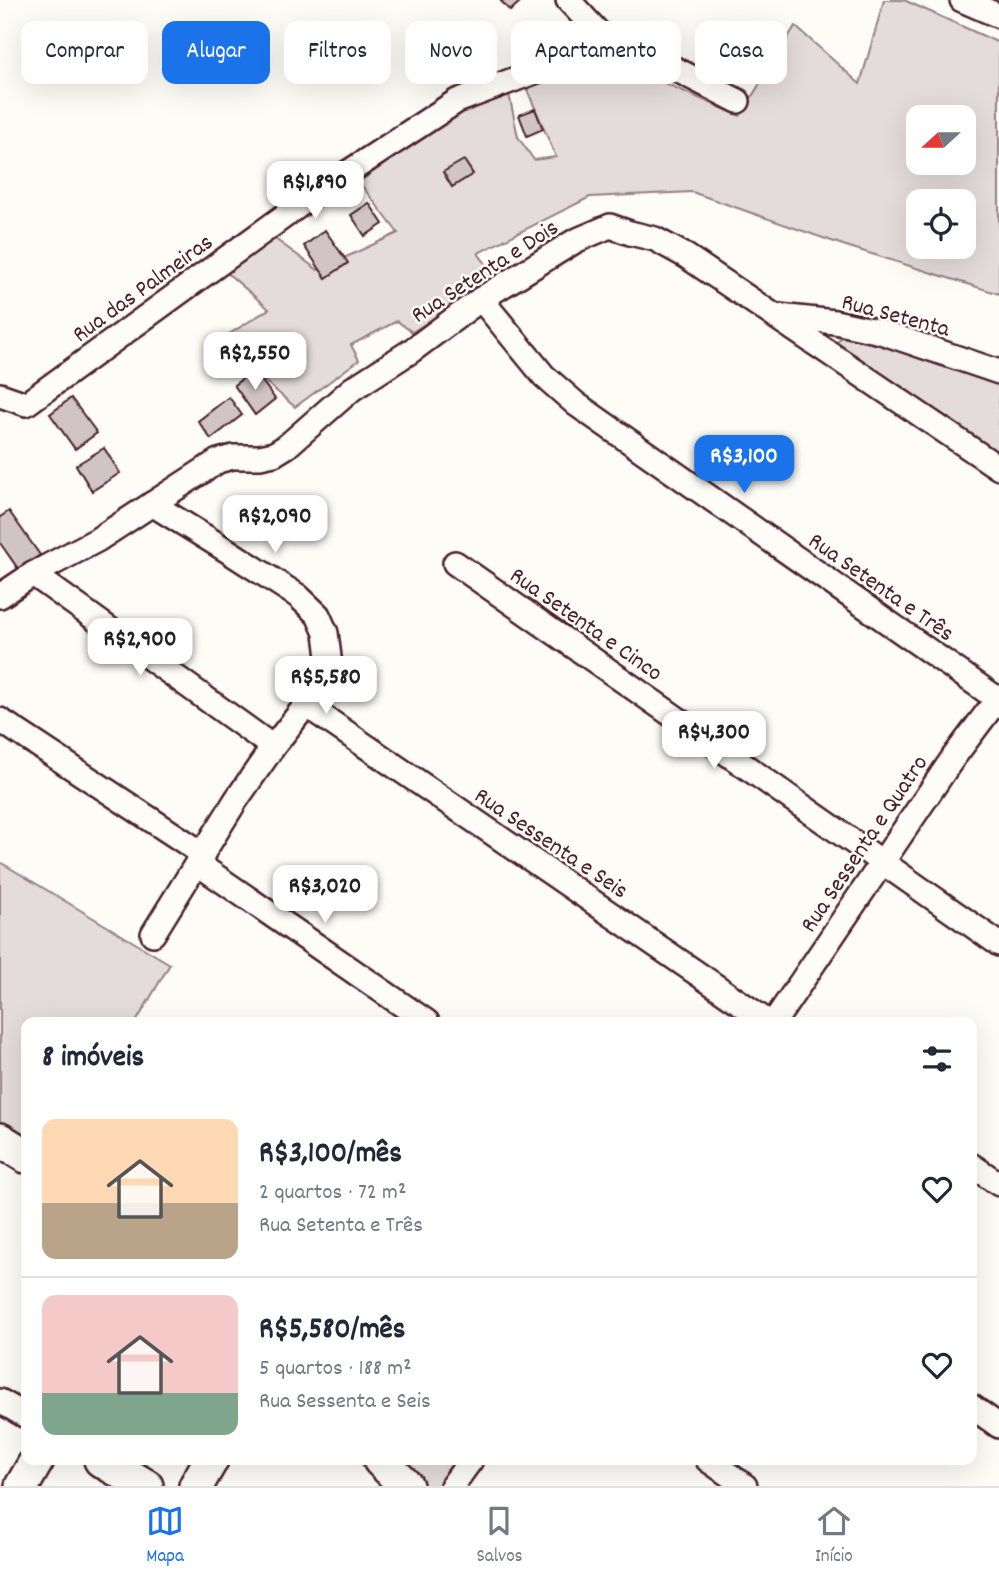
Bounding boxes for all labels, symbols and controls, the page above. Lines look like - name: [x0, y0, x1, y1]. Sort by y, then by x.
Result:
- chip: Comprar: [21, 21, 148, 84]
- chip: Alugar: [162, 21, 270, 84]
- chip: Filtros: [284, 21, 391, 84]
- chip: Novo: [405, 21, 497, 84]
- chip: Apartamento: [511, 21, 681, 84]
- chip: Casa: [695, 21, 787, 84]
- north arrow: [906, 105, 976, 175]
- map controls: [906, 105, 976, 259]
- pin: R$1,890: [250, 162, 380, 221]
- text: R$1,890: [283, 167, 347, 200]
- button: locate: [906, 189, 976, 259]
- street label: Rua Setenta e Dois: [405, 212, 566, 333]
- street label: Rua das Palmeiras: [66, 227, 221, 352]
- street label: Rua Setenta: [837, 286, 954, 348]
- pin: R$2,550: [190, 332, 320, 392]
- text: R$2,550: [219, 338, 291, 371]
- pin: R$3,100: [679, 435, 809, 495]
- text: R$3,100: [710, 441, 778, 474]
- pin: R$2,090: [210, 496, 340, 555]
- text: R$2,090: [239, 501, 311, 534]
- street label: Rua Setenta e Três: [800, 525, 960, 651]
- street label: Rua Setenta e Cinco: [502, 560, 669, 691]
- pin: R$2,900: [75, 618, 205, 678]
- text: R$2,900: [104, 624, 176, 657]
- pin: R$5,580: [261, 656, 391, 716]
- text: R$5,580: [291, 662, 361, 695]
- pin: R$4,300: [649, 712, 779, 771]
- text: R$4,300: [678, 717, 750, 750]
- street label: Rua Sessenta e Quatro: [793, 749, 938, 940]
- street label: Rua Sessenta e Seis: [467, 780, 634, 909]
- pin: R$3,020: [260, 866, 390, 925]
- text: R$3,020: [289, 871, 361, 904]
- text: 8 imóveis: [42, 1038, 144, 1081]
- icon: filters: [918, 1040, 956, 1078]
- text: R$3,100/mês: [259, 1134, 402, 1177]
- icon: home: [98, 1147, 182, 1231]
- icon: heart: [918, 1170, 956, 1208]
- text: 2 quartos · 72 m²: [259, 1177, 406, 1210]
- text: Rua Setenta e Três: [259, 1210, 423, 1243]
- text: R$5,580/mês: [259, 1310, 405, 1353]
- icon: home: [98, 1323, 182, 1407]
- icon: heart: [918, 1346, 956, 1384]
- text: 5 quartos · 188 m²: [259, 1353, 412, 1386]
- text: Rua Sessenta e Seis: [259, 1386, 431, 1419]
- tab: Mapa: [146, 1502, 184, 1571]
- tab: Salvos: [476, 1502, 523, 1571]
- tab: Início: [815, 1502, 853, 1571]

